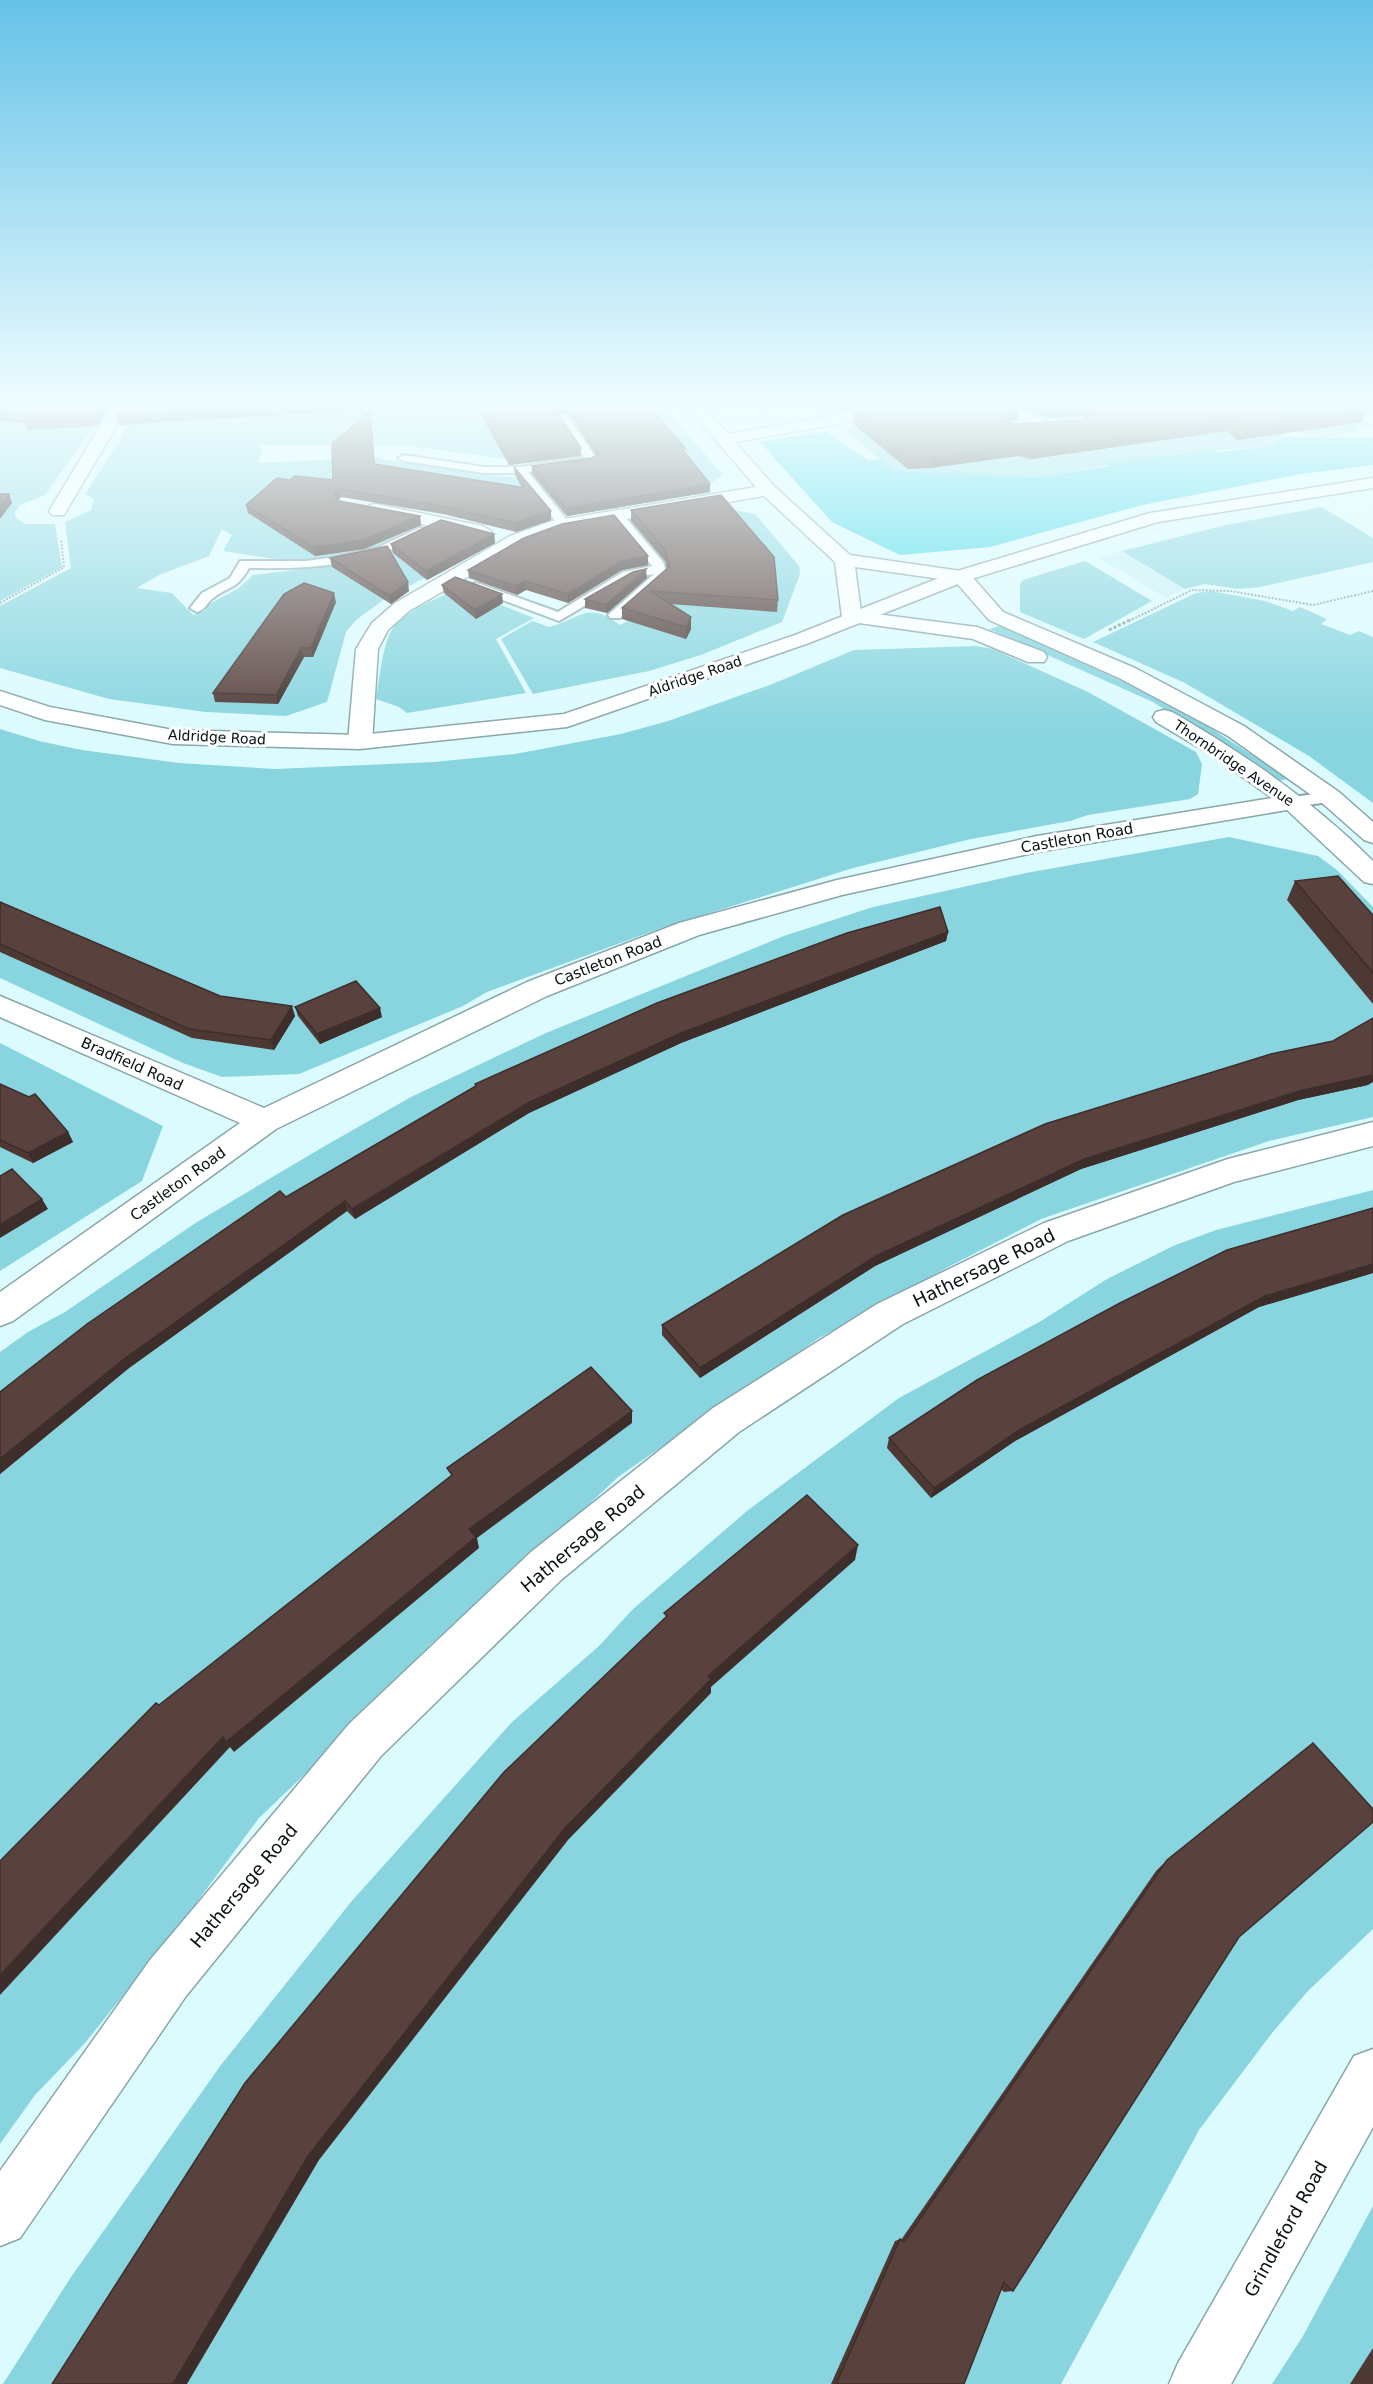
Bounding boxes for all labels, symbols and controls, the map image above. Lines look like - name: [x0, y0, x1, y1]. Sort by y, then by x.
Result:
- street label: Aldridge Road: [646, 652, 744, 700]
- street label: Thornbridge Avenue: [1170, 716, 1297, 809]
- street label: Aldridge Road: [168, 726, 266, 748]
- street label: Castleton Road: [1019, 819, 1135, 857]
- street label: Castleton Road: [552, 932, 664, 990]
- street label: Bradfield Road: [78, 1033, 186, 1095]
- street label: Castleton Road: [127, 1143, 229, 1225]
- street label: Hathersage Road: [909, 1224, 1058, 1311]
- street label: Hathersage Road: [516, 1481, 649, 1597]
- street label: Hathersage Road: [186, 1819, 302, 1952]
- street label: Grindleford Road: [1240, 2157, 1332, 2300]

